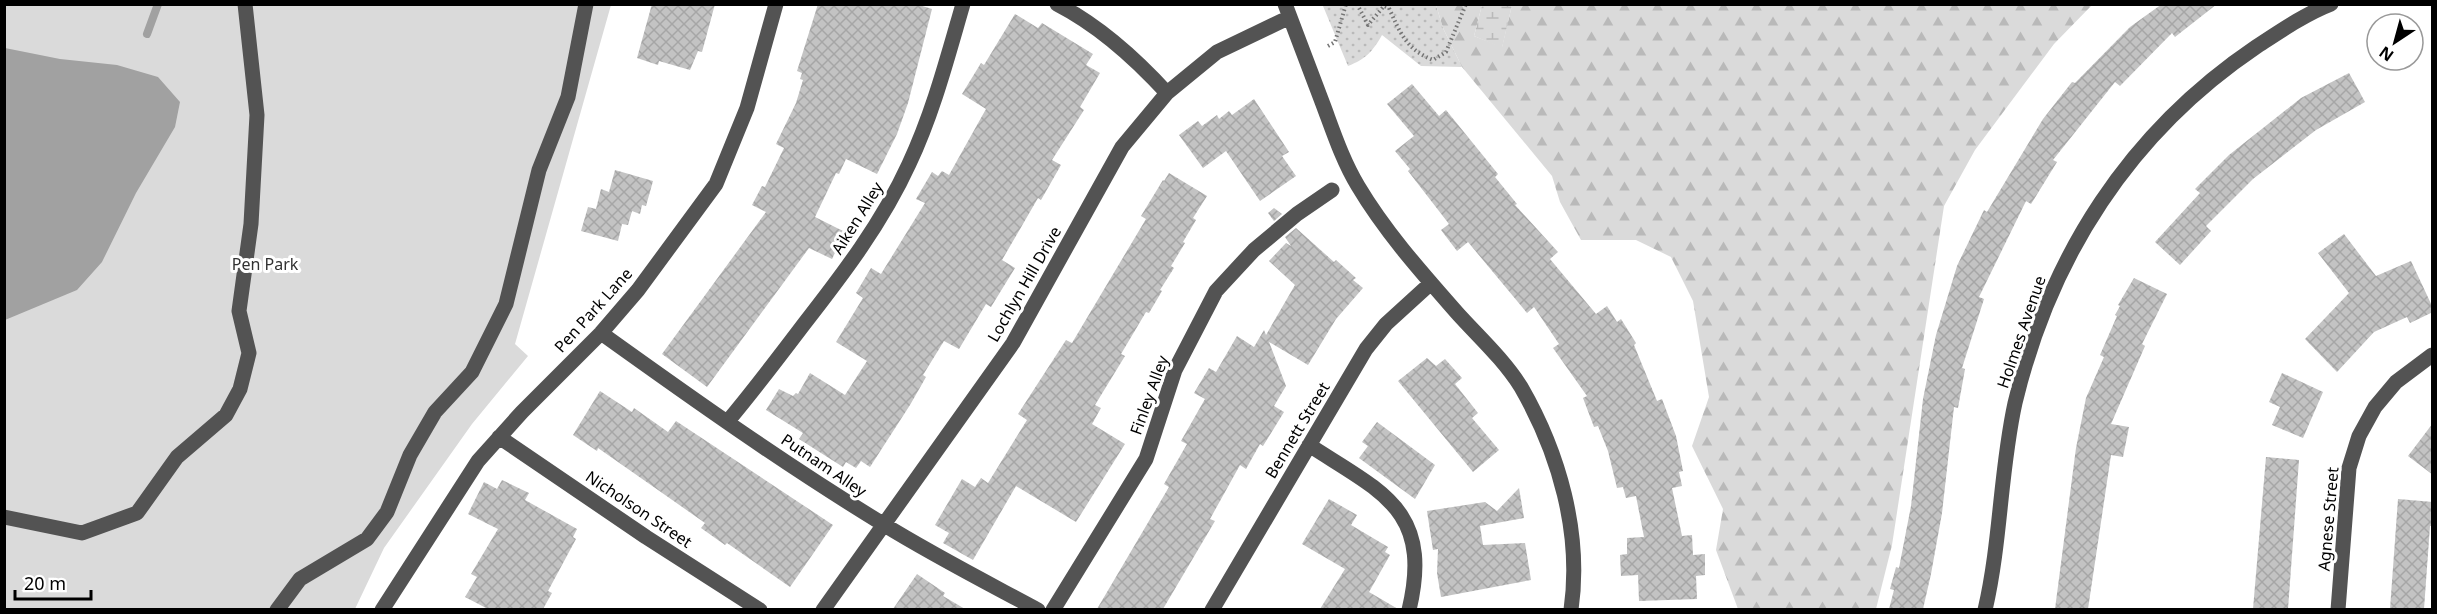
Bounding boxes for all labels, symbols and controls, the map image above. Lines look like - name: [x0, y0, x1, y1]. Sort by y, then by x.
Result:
- north arrow: [2365, 12, 2425, 72]
- text: N: [2374, 41, 2398, 67]
- street label: Aiken Alley: [826, 177, 888, 258]
- street label: Lochlyn Hill Drive: [982, 222, 1066, 346]
- park label: Pen Park: [232, 253, 299, 275]
- street label: Pen Park Lane: [549, 263, 637, 357]
- street label: Holmes Avenue: [1991, 273, 2051, 391]
- street label: Finley Alley: [1124, 352, 1174, 438]
- street label: Bennett Street: [1260, 378, 1335, 482]
- street label: Putnam Alley: [777, 428, 872, 502]
- street label: Nicholson Street: [582, 465, 697, 553]
- street label: Agnese Street: [2312, 466, 2344, 572]
- scale bar: [15, 563, 92, 601]
- text: 20 m: [24, 571, 66, 595]

